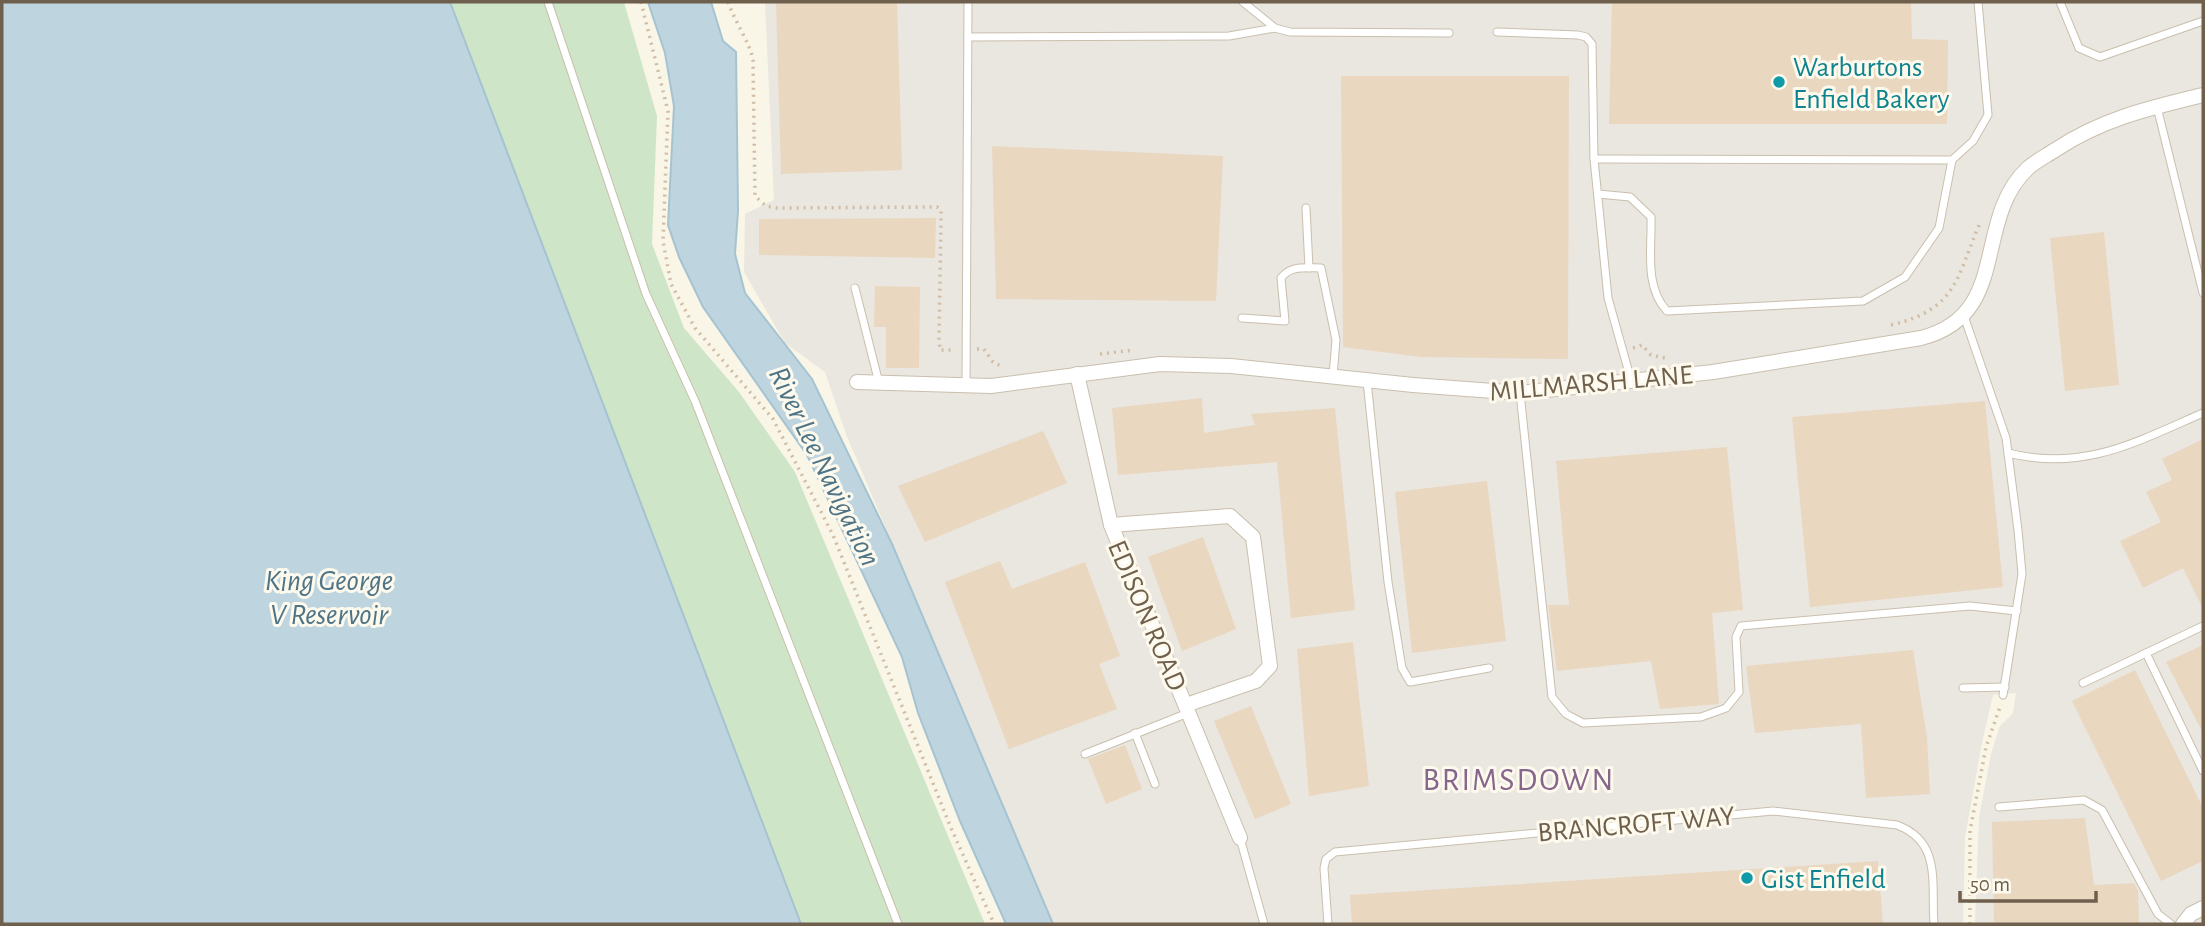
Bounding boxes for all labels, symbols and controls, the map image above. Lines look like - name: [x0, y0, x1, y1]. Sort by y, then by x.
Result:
- place label: Warburtons Enfield Bakery: [1793, 54, 1949, 114]
- marker: Warburtons Enfield Bakery: [1771, 74, 1787, 90]
- street label: MILLMARSH LANE: [1488, 361, 1694, 407]
- water label: River Lee Navigation: [763, 362, 885, 571]
- street label: EDISON ROAD: [1102, 536, 1190, 695]
- water label: King George V Reservoir: [265, 566, 393, 630]
- district label: BRIMSDOWN: [1423, 764, 1615, 796]
- street label: BRANCROFT WAY: [1536, 802, 1736, 848]
- scale bar: [1960, 860, 2096, 904]
- place label: Gist Enfield: [1761, 866, 1886, 894]
- marker: Gist Enfield: [1739, 870, 1755, 886]
- text: 50 m: [1970, 874, 2010, 895]

